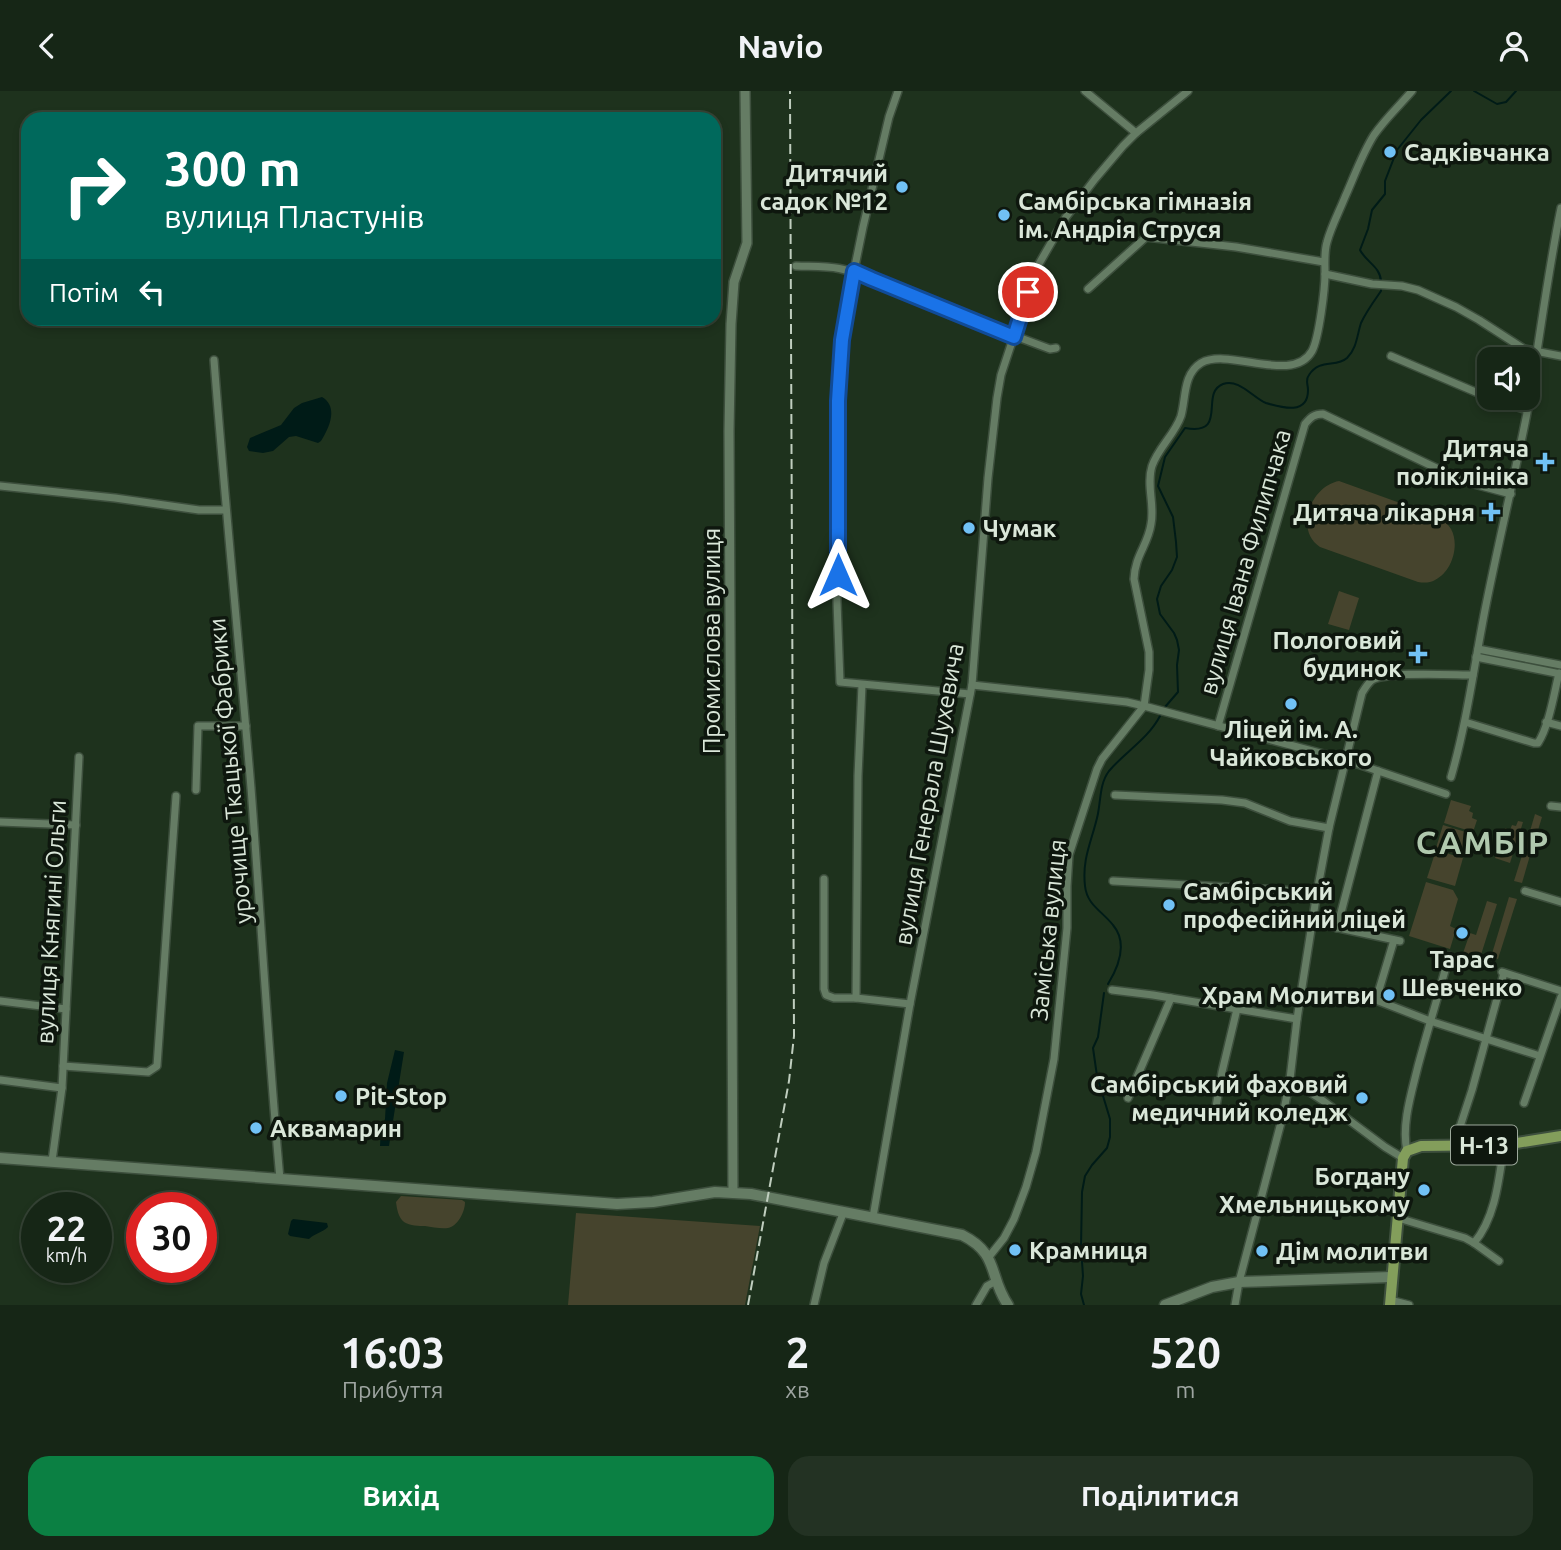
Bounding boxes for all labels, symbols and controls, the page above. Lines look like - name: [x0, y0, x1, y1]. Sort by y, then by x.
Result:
- icon: back: [28, 27, 66, 65]
- icon: person: [1495, 27, 1533, 65]
- text: Navio: [737, 28, 824, 64]
- place label: Садкiвчанка: [1404, 139, 1550, 166]
- icon: right: [49, 140, 140, 231]
- text: 300 m: [164, 140, 301, 195]
- marker: Садкiвчанка: [1382, 144, 1398, 160]
- place label: Дитячий садок №12: [760, 160, 888, 215]
- marker: Дитячий садок №12: [894, 179, 910, 195]
- place label: Самбірська гімназія ім. Андрія Струся: [1018, 188, 1252, 243]
- text: вулиця Пластунів: [164, 198, 424, 234]
- marker: Самбірська гімназія ім. Андрія Струся: [996, 207, 1012, 223]
- pin: [998, 262, 1058, 322]
- icon: left: [133, 273, 171, 311]
- icon: arrive: [1009, 273, 1047, 311]
- text: Потім: [49, 278, 119, 307]
- map controls: [1477, 347, 1540, 410]
- button: sound: [1477, 347, 1540, 410]
- street label: вулиця Івана Филипчака: [1194, 426, 1296, 698]
- place label: Дитяча поліклініка: [1396, 435, 1529, 490]
- marker: Дитяча поліклініка: [1535, 452, 1555, 472]
- place label: Дитяча лікарня: [1293, 499, 1475, 526]
- marker: Дитяча лікарня: [1481, 502, 1501, 522]
- place label: Чумак: [983, 515, 1057, 542]
- marker: Чумак: [961, 520, 977, 536]
- street label: Промислова вулиця: [698, 528, 725, 754]
- position arrow: [801, 538, 875, 612]
- street label: урочище Ткацької Фабрики: [203, 617, 257, 925]
- place label: Пологовий будинок: [1273, 627, 1402, 682]
- street label: вулиця Генерала Шухевича: [889, 641, 969, 947]
- marker: Пологовий будинок: [1408, 644, 1428, 664]
- marker: Ліцей ім. А. Чайковського: [1283, 696, 1299, 712]
- place label: Ліцей ім. А. Чайковського: [1210, 716, 1372, 771]
- street label: вулиця Княгині Ольги: [31, 799, 71, 1045]
- district label: САМБІР: [1416, 824, 1550, 860]
- street label: Заміська вулиця: [1025, 838, 1071, 1022]
- place label: Самбірський професійний ліцей: [1183, 878, 1406, 933]
- marker: Самбірський професійний ліцей: [1161, 897, 1177, 913]
- marker: Тарас Шевченко: [1454, 925, 1470, 941]
- place label: Тарас Шевченко: [1402, 946, 1522, 1001]
- place label: Храм Молитви: [1202, 982, 1375, 1009]
- marker: Храм Молитви: [1381, 987, 1397, 1003]
- place label: Самбірський фаховий медичний коледж: [1090, 1071, 1348, 1126]
- place label: Pit-Stop: [355, 1083, 447, 1110]
- marker: Pit-Stop: [333, 1088, 349, 1104]
- marker: Самбірський фаховий медичний коледж: [1354, 1090, 1370, 1106]
- place label: Аквамарин: [270, 1115, 402, 1142]
- marker: Аквамарин: [248, 1120, 264, 1136]
- road number: Н-13: [1451, 1126, 1517, 1165]
- place label: Богдану Хмельницькому: [1219, 1163, 1410, 1218]
- marker: Богдану Хмельницькому: [1416, 1182, 1432, 1198]
- speed limit sign: 30: [126, 1192, 217, 1283]
- text: 22: [47, 1208, 86, 1248]
- place label: Крамниця: [1029, 1237, 1148, 1264]
- place label: Дім молитви: [1276, 1238, 1428, 1265]
- marker: Крамниця: [1007, 1242, 1023, 1258]
- marker: Дім молитви: [1254, 1243, 1270, 1259]
- text: km/h: [46, 1245, 87, 1265]
- text: 16:03: [340, 1329, 445, 1376]
- text: 2: [786, 1329, 809, 1376]
- text: 520: [1150, 1329, 1221, 1376]
- text: Прибуття: [342, 1377, 443, 1402]
- text: хв: [785, 1377, 810, 1402]
- text: m: [1175, 1377, 1195, 1402]
- button: Вихід: [28, 1456, 774, 1536]
- button: Поділитися: [788, 1456, 1533, 1536]

